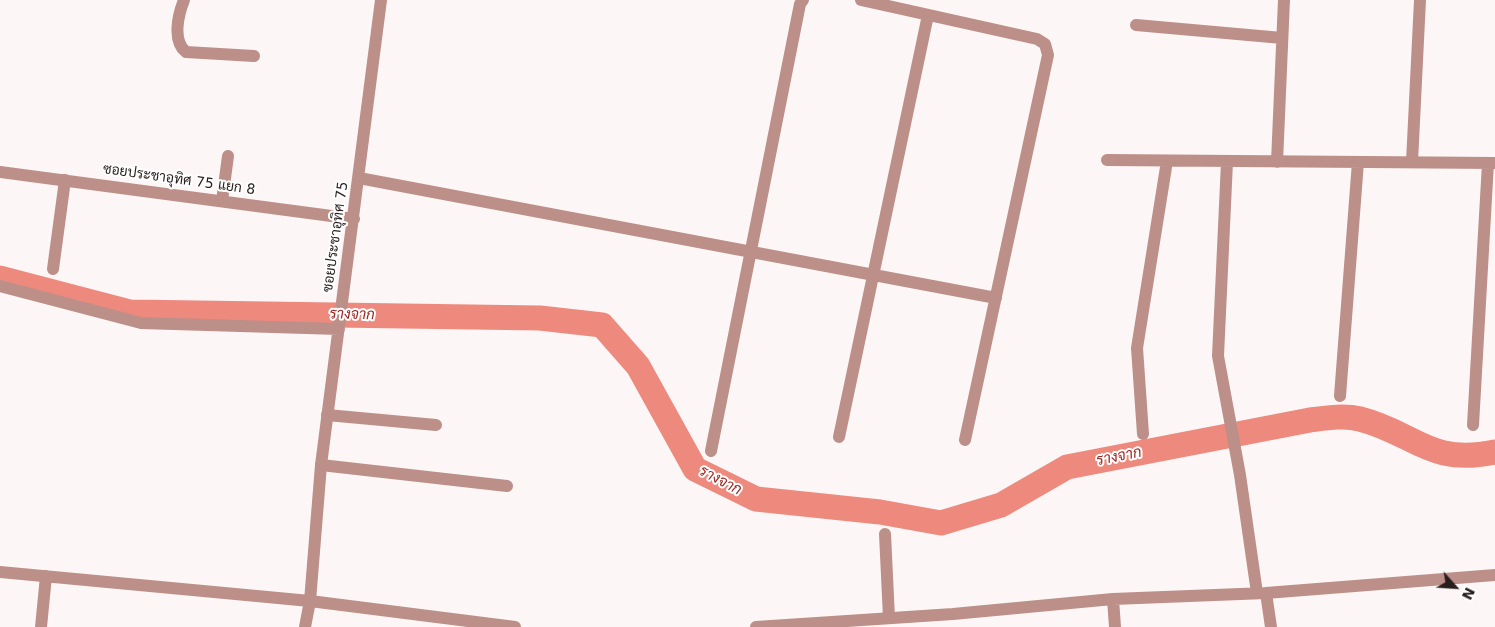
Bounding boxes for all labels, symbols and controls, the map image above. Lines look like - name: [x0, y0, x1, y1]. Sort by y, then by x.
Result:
- street label: ซอยประชาอุทิศ 75 แยก 8: [102, 161, 256, 199]
- street label: ซอยประชาอุทิศ 75: [320, 181, 352, 293]
- water label: รางจาก: [329, 306, 375, 324]
- water label: รางจาก: [1095, 444, 1143, 470]
- water label: รางจาก: [696, 462, 744, 500]
- north arrow: [1430, 562, 1480, 612]
- text: N: [1459, 585, 1478, 602]

